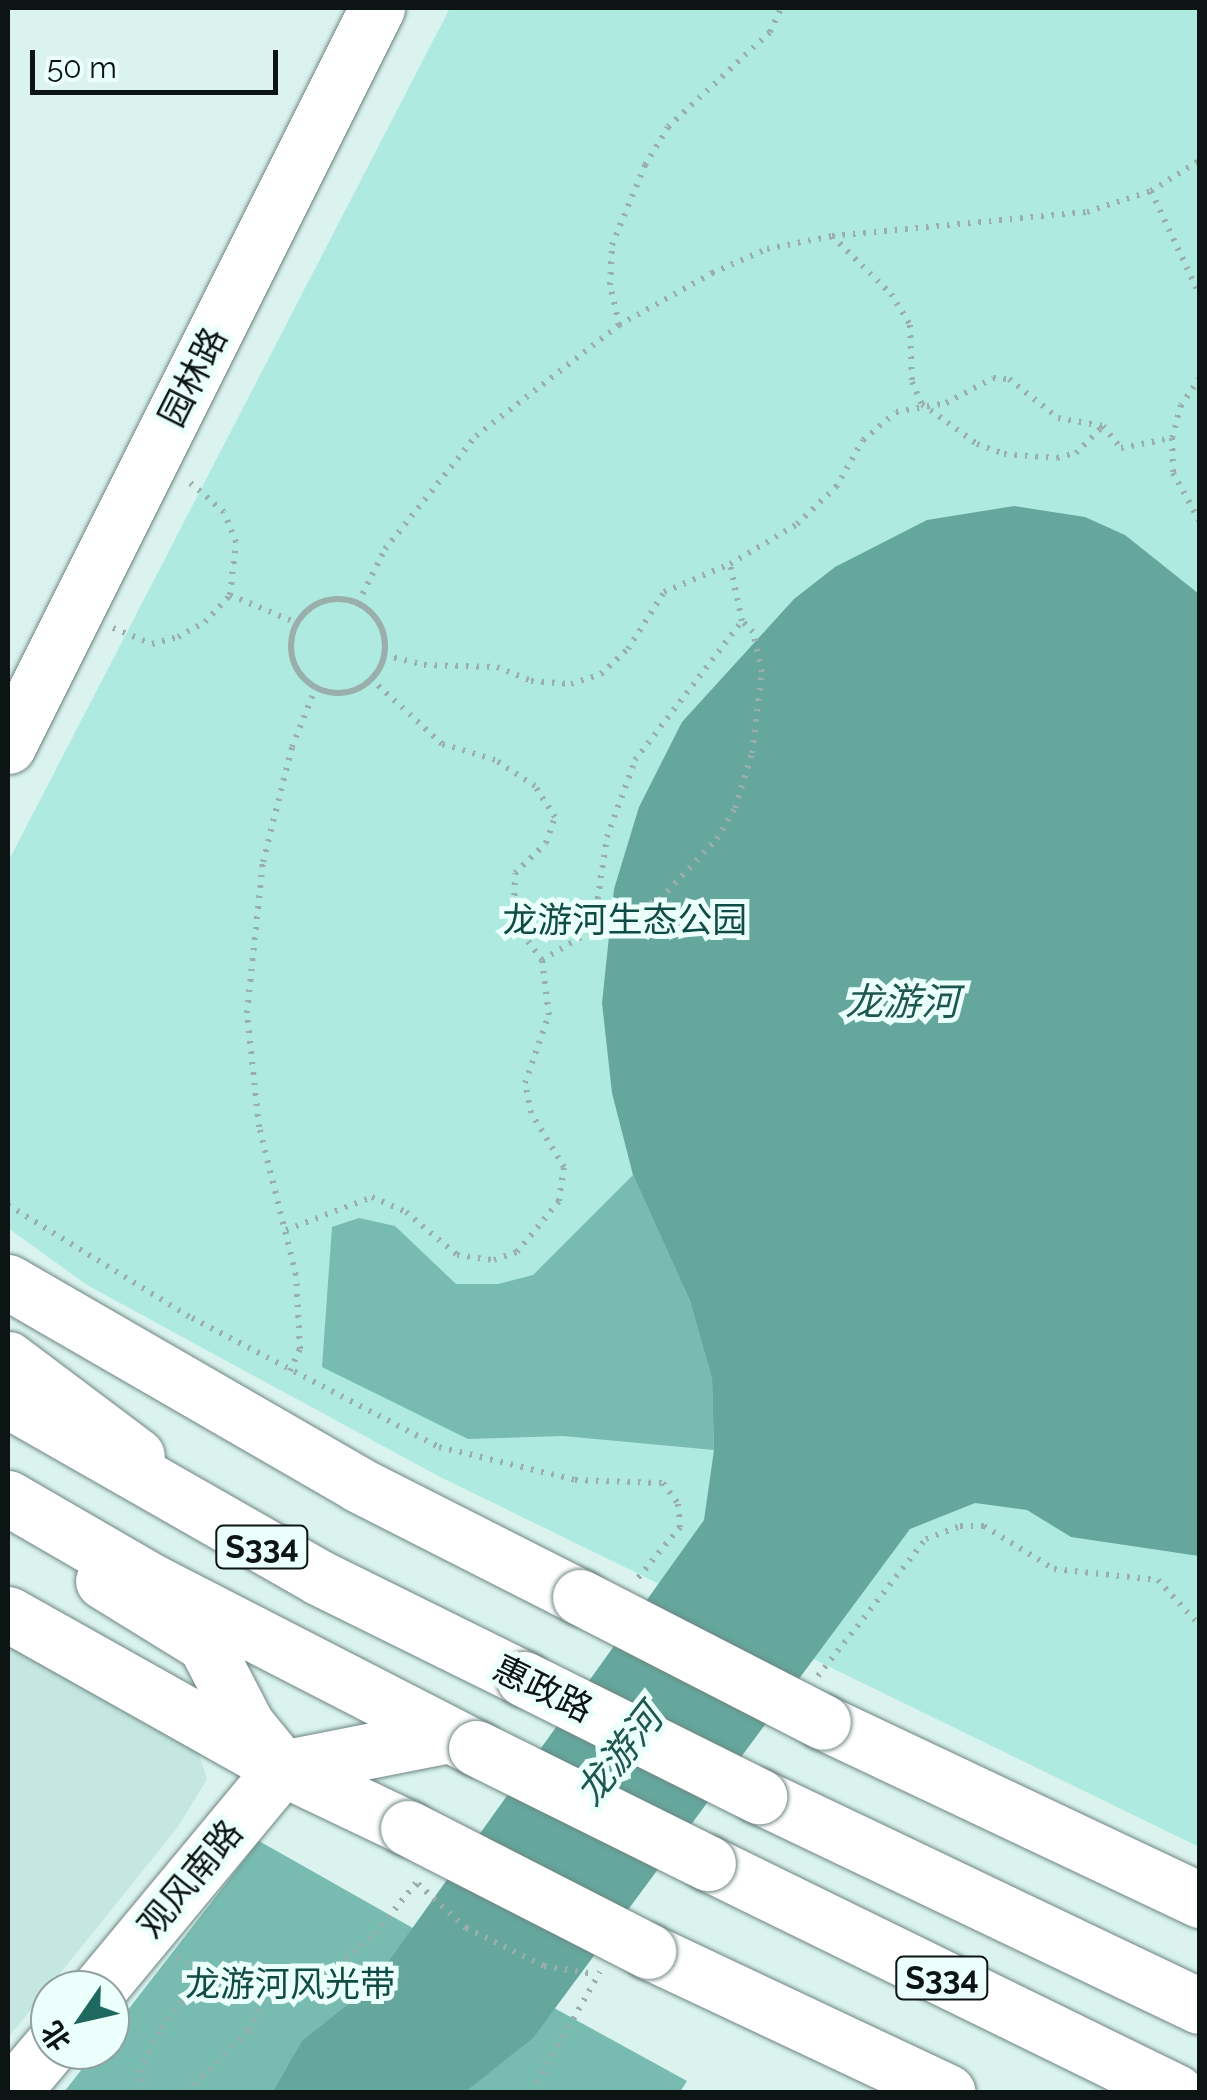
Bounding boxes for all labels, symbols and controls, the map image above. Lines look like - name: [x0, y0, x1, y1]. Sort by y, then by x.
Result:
- scale bar: [35, 30, 282, 92]
- text: 50 m: [47, 50, 117, 85]
- street label: 园林路: [150, 321, 236, 433]
- park label: 龙游河生态公园: [503, 899, 747, 941]
- water label: 龙游河: [845, 979, 959, 1025]
- road number: S334: [214, 1520, 310, 1574]
- street label: 惠政路: [487, 1647, 599, 1731]
- water label: 龙游河: [566, 1696, 672, 1814]
- street label: 观风南路: [129, 1812, 251, 1946]
- road number: S334: [894, 1951, 990, 2005]
- park label: 龙游河风光带: [185, 1963, 395, 2005]
- north arrow: [30, 1970, 130, 2070]
- text: 北: [35, 2015, 78, 2057]

